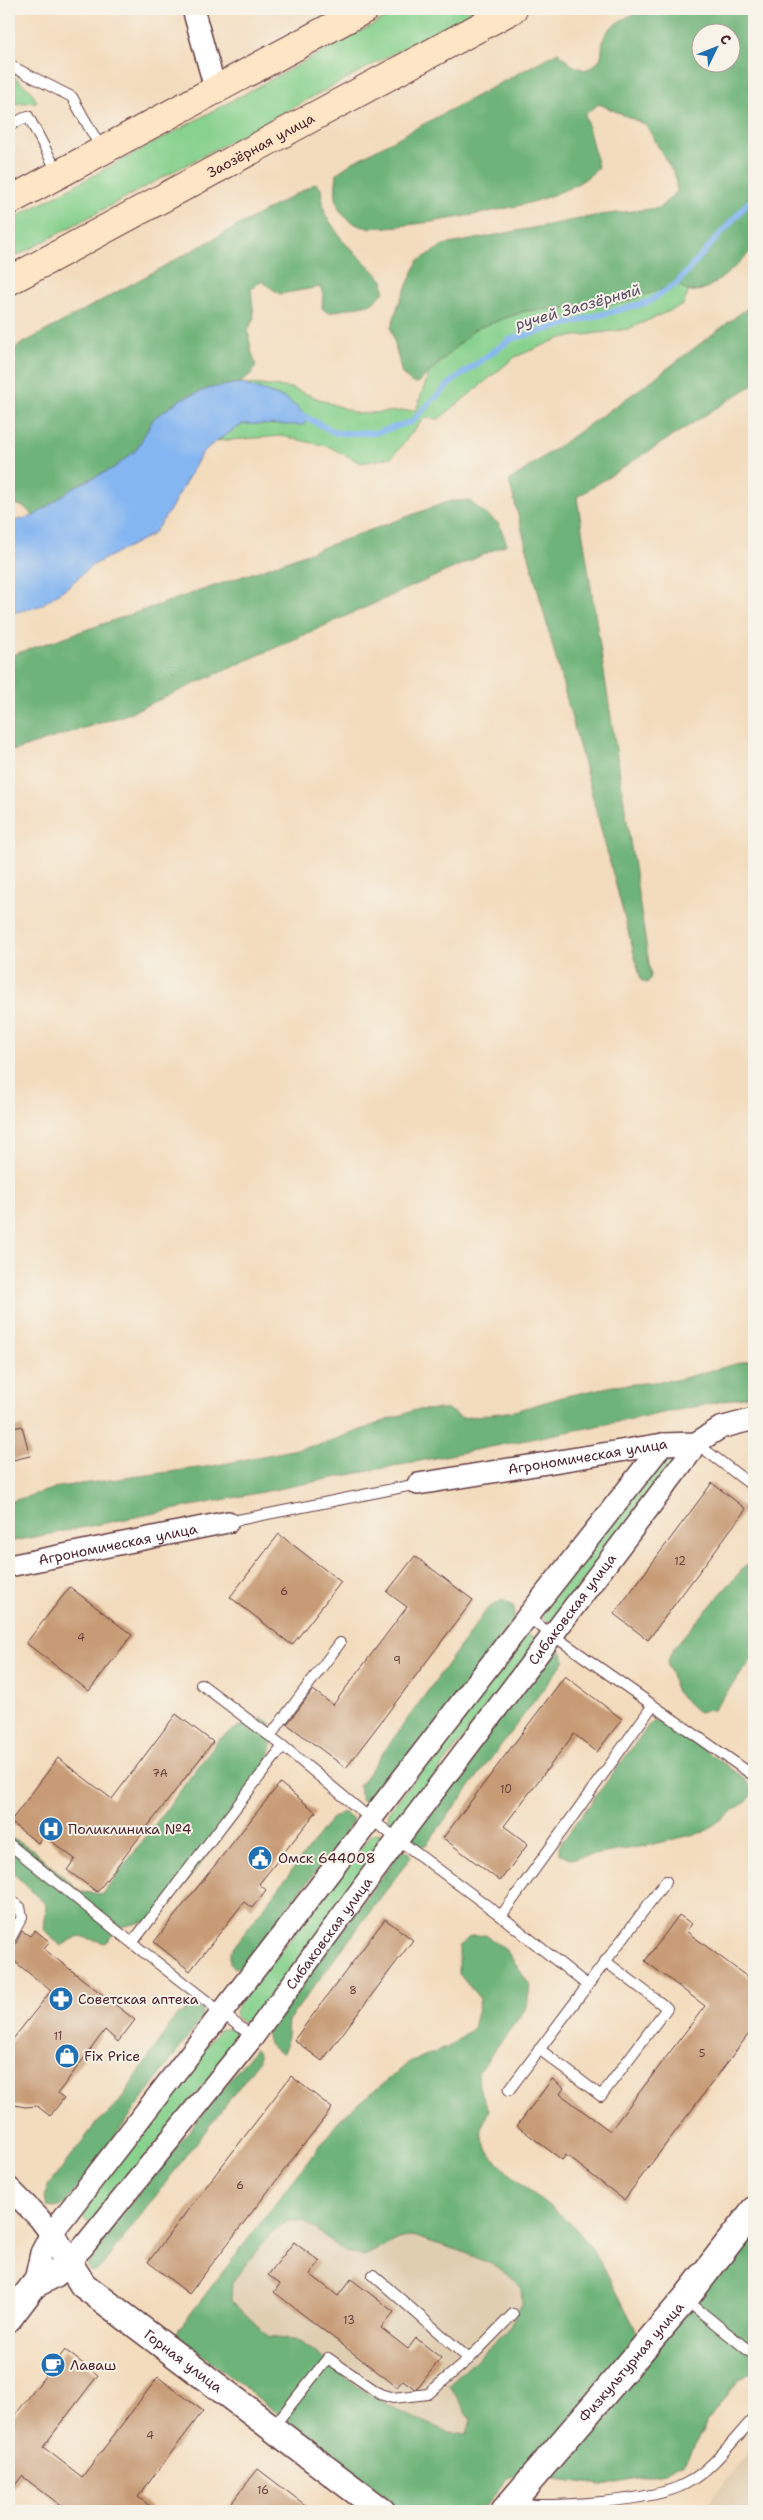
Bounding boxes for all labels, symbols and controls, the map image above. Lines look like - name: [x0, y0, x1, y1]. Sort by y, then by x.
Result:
- north arrow: [690, 22, 740, 72]
- text: С: [716, 30, 735, 48]
- street label: Заозёрная улица: [204, 109, 318, 182]
- water label: ручей Заозёрный: [512, 280, 643, 335]
- street label: Агрономическая улица: [507, 1435, 668, 1478]
- street label: Агрономическая улица: [37, 1519, 199, 1569]
- street label: Сибаковская улица: [524, 1550, 620, 1669]
- house number: 12: [674, 1554, 686, 1569]
- house number: 6: [280, 1584, 288, 1599]
- house number: 4: [77, 1630, 85, 1645]
- house number: 9: [393, 1653, 401, 1668]
- house number: 7А: [152, 1766, 168, 1781]
- house number: 10: [500, 1782, 512, 1797]
- hospital icon: Поликлиника №4: [38, 1816, 64, 1842]
- place label: Поликлиника №4: [68, 1820, 192, 1838]
- public building icon: Омск 644008: [247, 1845, 273, 1871]
- place label: Омск 644008: [278, 1849, 375, 1867]
- street label: Сибаковская улица: [282, 1873, 376, 1993]
- house number: 8: [349, 1983, 357, 1998]
- pharmacy icon: Советская аптека: [48, 1986, 74, 2012]
- place label: Советская аптека: [78, 1990, 199, 2008]
- house number: 11: [54, 2029, 62, 2044]
- shop icon: Fix Price: [54, 2043, 80, 2069]
- house number: 5: [699, 2046, 706, 2061]
- place label: Fix Price: [84, 2047, 140, 2065]
- house number: 6: [236, 2178, 244, 2193]
- street label: Физкультурная улица: [575, 2298, 688, 2426]
- house number: 13: [343, 2313, 355, 2328]
- street label: Горная улица: [141, 2325, 226, 2396]
- cafe icon: Лаваш: [40, 2352, 66, 2378]
- place label: Лаваш: [70, 2356, 116, 2374]
- house number: 4: [146, 2428, 154, 2443]
- house number: 16: [257, 2483, 269, 2498]

